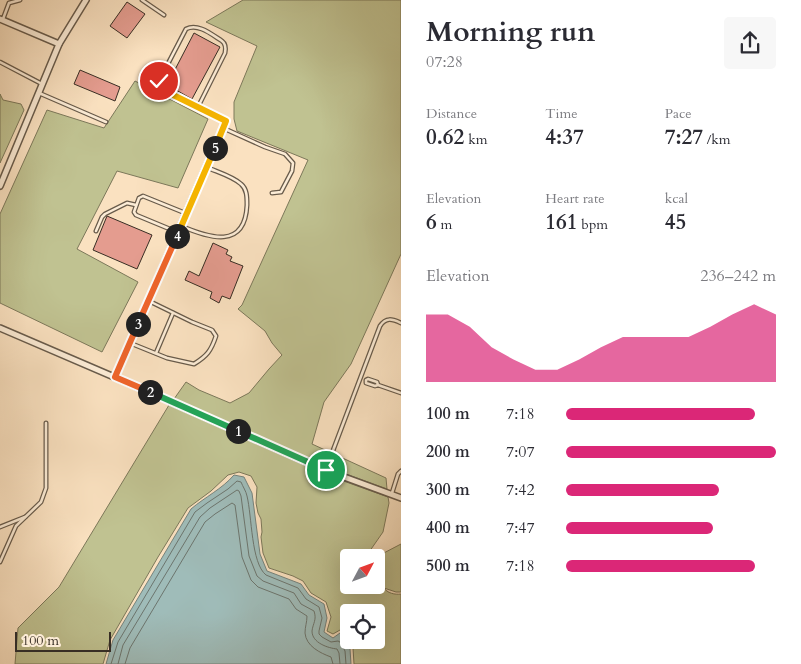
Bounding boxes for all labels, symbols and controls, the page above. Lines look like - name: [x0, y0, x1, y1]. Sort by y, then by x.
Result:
- text: Morning run: [426, 13, 595, 51]
- button: share: [724, 17, 776, 69]
- text: 07:28: [426, 51, 463, 73]
- pin: [138, 60, 180, 102]
- icon: check: [145, 67, 173, 95]
- text: Distance: [426, 104, 477, 123]
- text: Time: [545, 104, 578, 123]
- text: Pace: [665, 104, 692, 123]
- text: 0.62: [426, 123, 464, 152]
- text: 4:37: [545, 123, 584, 152]
- text: 7:27: [665, 123, 703, 152]
- text: km: [464, 130, 487, 149]
- text: /km: [703, 130, 731, 149]
- pin: 5: [202, 136, 228, 160]
- text: 5: [212, 139, 219, 158]
- text: Elevation: [426, 189, 482, 208]
- text: Heart rate: [545, 189, 605, 208]
- text: kcal: [665, 189, 688, 208]
- text: 6: [426, 208, 437, 237]
- text: 161: [545, 208, 578, 237]
- text: 45: [665, 208, 686, 237]
- text: m: [437, 215, 452, 234]
- text: bpm: [578, 215, 608, 234]
- pin: 4: [164, 224, 190, 248]
- text: 4: [174, 227, 181, 246]
- text: Elevation: [426, 265, 490, 287]
- text: 236–242 m: [700, 265, 776, 287]
- pin: 3: [126, 312, 150, 336]
- text: 3: [135, 315, 142, 334]
- pin: 2: [138, 380, 162, 404]
- text: 2: [147, 383, 154, 402]
- text: 100 m: [426, 403, 470, 425]
- text: 7:18: [506, 403, 535, 425]
- pin: 1: [226, 418, 250, 444]
- text: 1: [235, 422, 242, 441]
- text: 200 m: [426, 441, 470, 463]
- text: 7:07: [506, 441, 535, 463]
- pin: [305, 449, 347, 491]
- icon: arrive: [312, 456, 340, 484]
- text: 300 m: [426, 479, 470, 501]
- text: 7:42: [506, 479, 535, 501]
- text: 400 m: [426, 517, 470, 539]
- text: 7:47: [506, 517, 535, 539]
- north arrow: [340, 549, 385, 594]
- map controls: [340, 549, 385, 649]
- text: 500 m: [426, 555, 470, 577]
- text: 7:18: [506, 555, 535, 577]
- button: locate: [340, 604, 385, 649]
- scale bar: [15, 629, 111, 652]
- text: 100 m: [22, 631, 59, 650]

